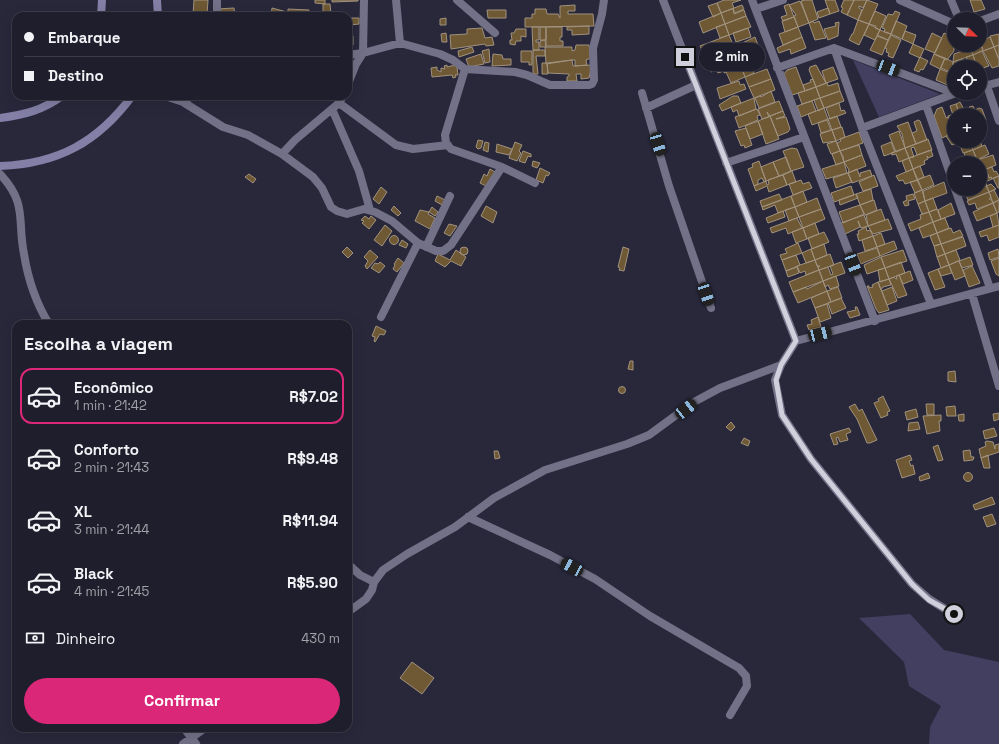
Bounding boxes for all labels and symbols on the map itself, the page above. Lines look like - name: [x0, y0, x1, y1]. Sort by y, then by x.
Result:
- north arrow: [947, 12, 987, 52]
- callout: 2 min: [699, 43, 765, 71]
- route end: [676, 48, 694, 66]
- car: [875, 58, 901, 78]
- car: [649, 131, 667, 157]
- car: [843, 251, 863, 277]
- car: [696, 281, 716, 307]
- car: [807, 325, 833, 343]
- car: [673, 397, 699, 421]
- car: [559, 556, 585, 578]
- route start: [945, 605, 963, 623]

